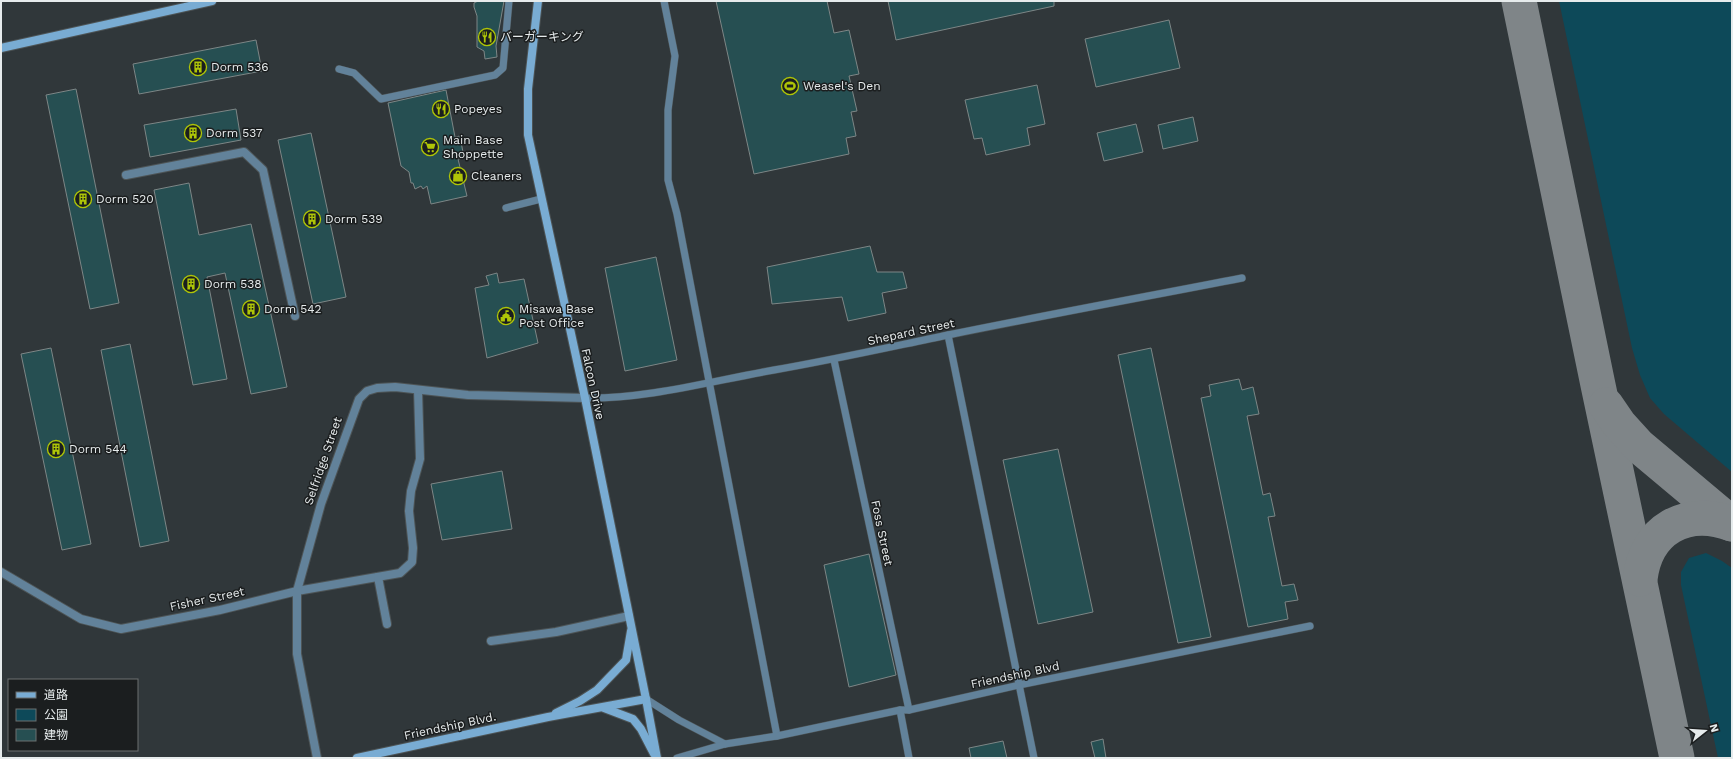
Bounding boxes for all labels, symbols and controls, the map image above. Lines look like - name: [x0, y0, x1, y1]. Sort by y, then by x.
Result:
- restaurant icon: バーガーキング: [477, 27, 497, 47]
- place label: バーガーキング: [500, 30, 584, 44]
- building icon: Dorm 536: [188, 57, 208, 77]
- place label: Dorm 536: [211, 60, 269, 74]
- sports icon: Weasel's Den: [780, 76, 800, 96]
- place label: Weasel's Den: [803, 79, 881, 93]
- restaurant icon: Popeyes: [431, 99, 451, 119]
- place label: Popeyes: [454, 102, 502, 116]
- building icon: Dorm 537: [183, 123, 203, 143]
- place label: Dorm 537: [206, 126, 263, 140]
- place label: Main Base Shoppette: [443, 133, 503, 161]
- supermarket icon: Main Base Shoppette: [420, 137, 440, 157]
- shop icon: Cleaners: [448, 166, 468, 186]
- place label: Cleaners: [471, 169, 522, 183]
- building icon: Dorm 520: [73, 189, 93, 209]
- place label: Dorm 520: [96, 192, 154, 206]
- building icon: Dorm 539: [302, 209, 322, 229]
- place label: Dorm 539: [325, 212, 383, 226]
- building icon: Dorm 538: [181, 274, 201, 294]
- place label: Dorm 538: [204, 277, 262, 291]
- building icon: Dorm 542: [241, 299, 261, 319]
- place label: Dorm 542: [264, 302, 322, 316]
- place label: Misawa Base Post Office: [519, 302, 594, 330]
- public building icon: Misawa Base Post Office: [496, 306, 516, 326]
- street label: Shepard Street: [866, 316, 956, 348]
- street label: Falcon Drive: [579, 347, 607, 421]
- street label: Selfridge Street: [301, 415, 345, 507]
- building icon: Dorm 544: [46, 439, 66, 459]
- place label: Dorm 544: [69, 442, 127, 456]
- street label: Foss Street: [868, 499, 896, 567]
- street label: Fisher Street: [168, 584, 246, 614]
- street label: Friendship Blvd: [969, 659, 1061, 691]
- legend: [8, 679, 138, 751]
- text: 道路: [44, 688, 68, 702]
- text: 公園: [44, 708, 68, 722]
- street label: Friendship Blvd.: [403, 709, 497, 743]
- north arrow: [1685, 711, 1725, 751]
- text: N: [1707, 722, 1721, 734]
- text: 建物: [44, 728, 68, 742]

